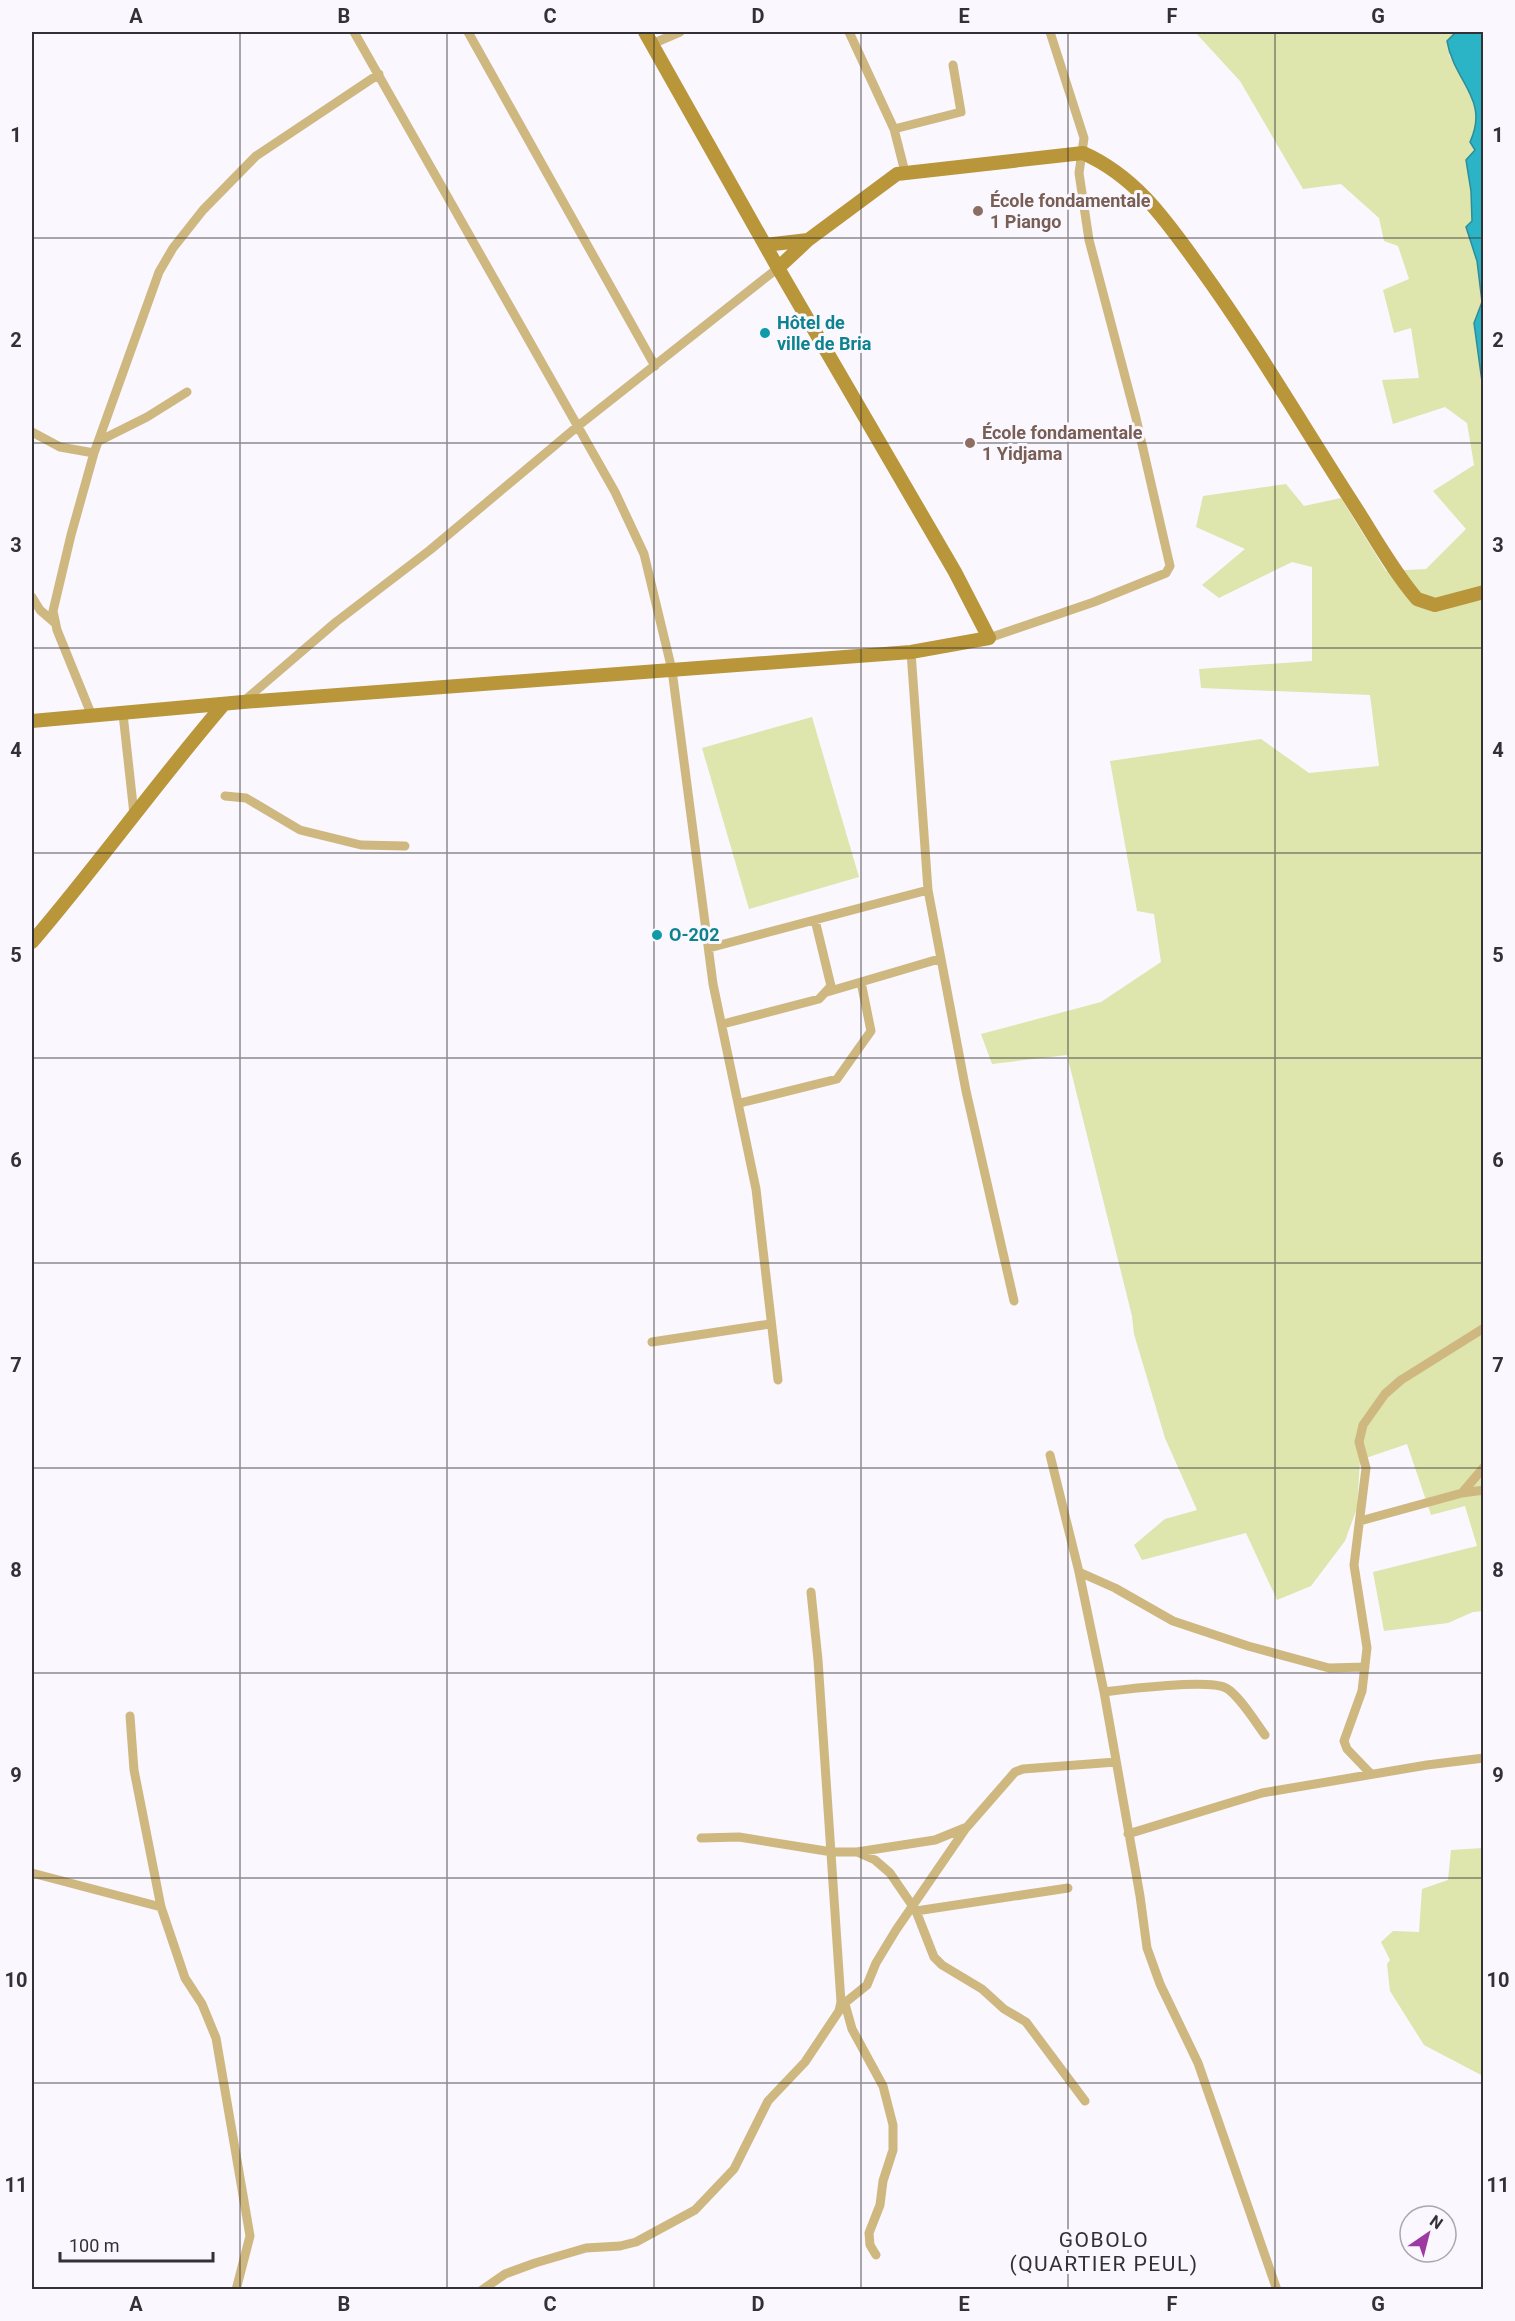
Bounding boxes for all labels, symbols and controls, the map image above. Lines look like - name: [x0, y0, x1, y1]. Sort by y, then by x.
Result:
- text: A: [129, 4, 143, 28]
- text: B: [338, 4, 350, 28]
- text: C: [543, 4, 557, 28]
- text: D: [752, 4, 765, 28]
- text: E: [958, 4, 970, 28]
- text: F: [1167, 4, 1178, 28]
- text: G: [1371, 4, 1385, 28]
- text: 1: [10, 123, 22, 147]
- text: 1: [1492, 123, 1504, 147]
- place label: École fondamentale 1 Piango: [990, 190, 1151, 232]
- marker: École fondamentale 1 Piango: [971, 204, 985, 218]
- place label: Hôtel de ville de Bria: [777, 312, 872, 354]
- marker: Hôtel de ville de Bria: [758, 326, 772, 340]
- text: 2: [10, 328, 22, 352]
- text: 2: [1492, 328, 1504, 352]
- place label: École fondamentale 1 Yidjama: [982, 422, 1143, 464]
- marker: École fondamentale 1 Yidjama: [963, 436, 977, 450]
- text: 3: [10, 533, 22, 557]
- text: 3: [1492, 533, 1504, 557]
- text: 4: [10, 738, 22, 762]
- text: 4: [1492, 738, 1504, 762]
- place label: O-202: [669, 924, 719, 945]
- marker: O-202: [650, 928, 664, 942]
- text: 5: [10, 943, 22, 967]
- text: 5: [1492, 943, 1504, 967]
- text: 6: [10, 1148, 22, 1172]
- text: 6: [1492, 1148, 1504, 1172]
- text: 7: [10, 1353, 22, 1377]
- text: 7: [1492, 1353, 1504, 1377]
- text: 8: [10, 1558, 22, 1582]
- text: 8: [1492, 1558, 1504, 1582]
- text: 9: [10, 1763, 22, 1787]
- text: 9: [1492, 1763, 1504, 1787]
- text: 10: [5, 1968, 27, 1992]
- text: 10: [1487, 1968, 1509, 1992]
- text: 11: [5, 2173, 27, 2197]
- text: 11: [1487, 2173, 1509, 2197]
- north arrow: [1398, 2204, 1458, 2264]
- text: N: [1426, 2211, 1446, 2233]
- scale bar: [60, 2225, 213, 2263]
- district label: GOBOLO (QUARTIER PEUL): [1009, 2228, 1199, 2276]
- text: 100 m: [69, 2235, 120, 2256]
- text: A: [129, 2292, 143, 2316]
- text: B: [338, 2292, 350, 2316]
- text: C: [543, 2292, 557, 2316]
- text: D: [752, 2292, 765, 2316]
- text: E: [958, 2292, 970, 2316]
- text: F: [1167, 2292, 1178, 2316]
- text: G: [1371, 2292, 1385, 2316]

